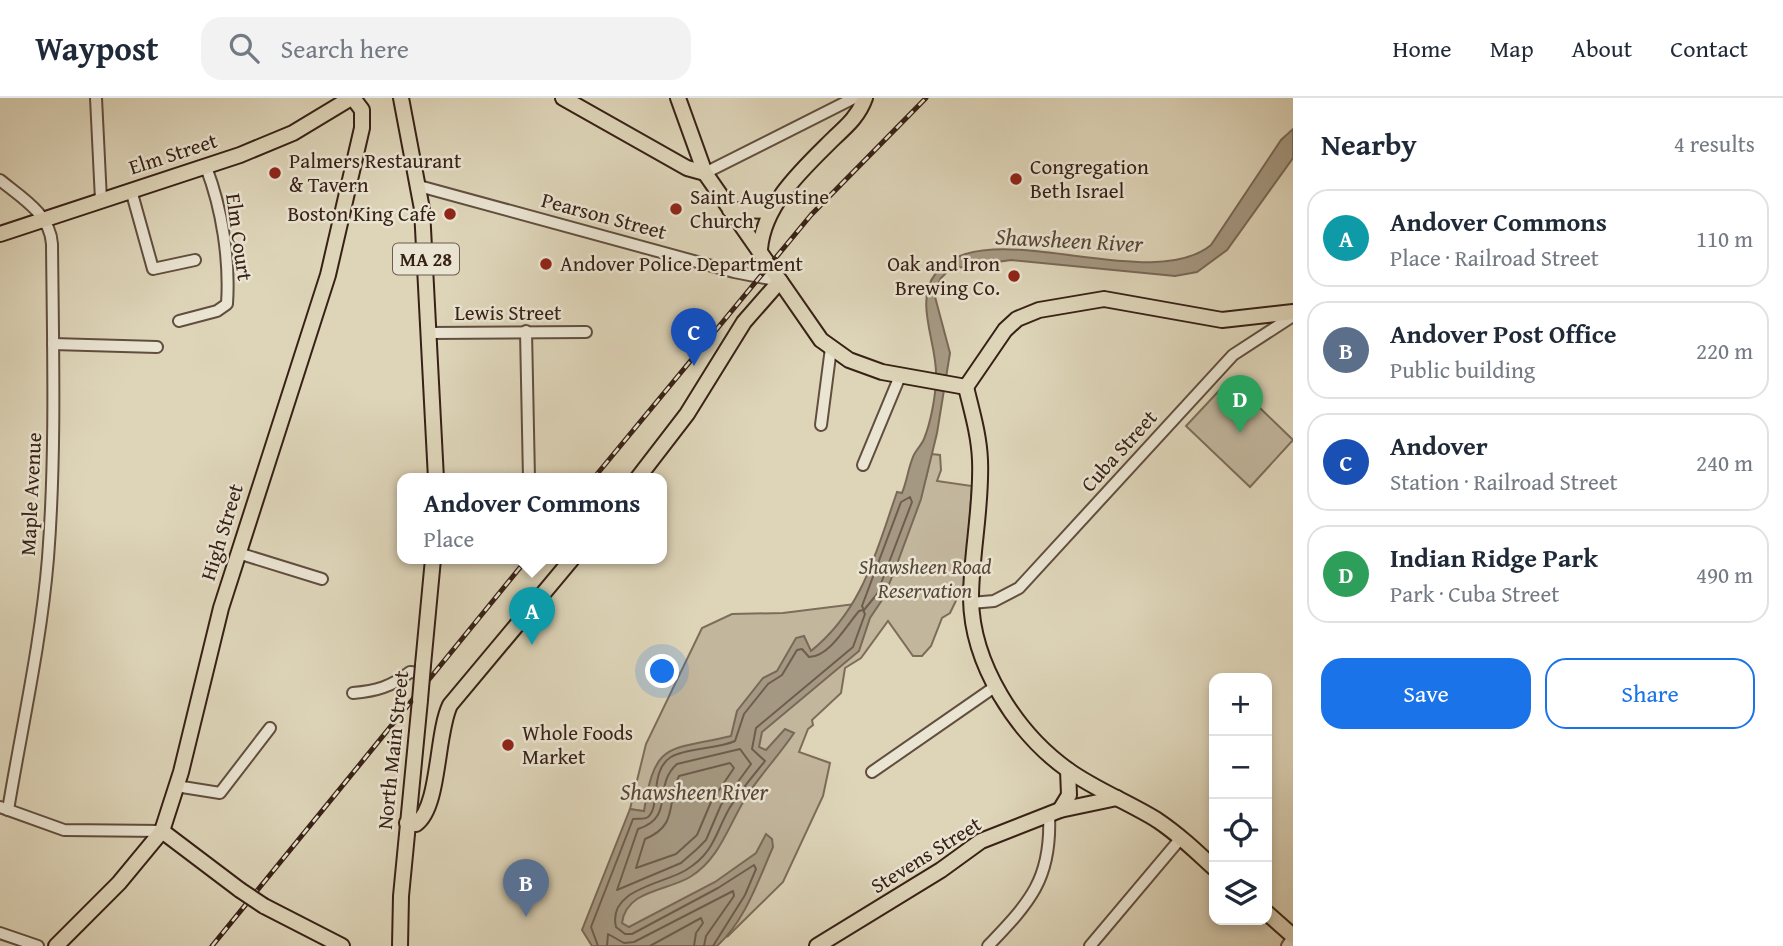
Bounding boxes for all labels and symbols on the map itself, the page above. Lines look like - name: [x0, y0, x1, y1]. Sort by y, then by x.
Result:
- street label: Elm Street: [125, 124, 222, 182]
- place label: Palmers Restaurant & Tavern: [289, 145, 462, 200]
- place label: Congregation Beth Israel: [1030, 151, 1149, 206]
- marker: Palmers Restaurant & Tavern: [267, 165, 283, 181]
- marker: Congregation Beth Israel: [1008, 171, 1024, 187]
- place label: Saint Augustine Church: [690, 181, 829, 236]
- street label: Pearson Street: [538, 184, 671, 247]
- street label: Elm Court: [218, 191, 261, 283]
- place label: Boston King Cafe: [287, 198, 436, 229]
- marker: Saint Augustine Church: [668, 201, 684, 217]
- marker: Boston King Cafe: [442, 206, 458, 222]
- water label: Shawsheen River: [994, 219, 1145, 260]
- road number: MA 28: [393, 244, 459, 274]
- place label: Andover Police Department: [560, 248, 803, 279]
- place label: Oak and Iron Brewing Co.: [887, 248, 1000, 303]
- marker: Andover Police Department: [538, 256, 554, 272]
- marker: Oak and Iron Brewing Co.: [1006, 268, 1022, 284]
- street label: Lewis Street: [455, 297, 562, 328]
- pin: C: [671, 308, 717, 366]
- pin: D: [1217, 375, 1263, 433]
- street label: Cuba Street: [1073, 402, 1164, 499]
- street label: Maple Avenue: [12, 431, 49, 556]
- street label: High Street: [192, 479, 251, 584]
- park label: Shawsheen Road Reservation: [859, 551, 991, 606]
- pin: A: [509, 587, 555, 645]
- your location: [645, 654, 679, 688]
- street label: North Main Street: [369, 668, 416, 831]
- place label: Whole Foods Market: [522, 717, 633, 772]
- marker: Whole Foods Market: [500, 737, 516, 753]
- water label: Shawsheen River: [620, 775, 769, 808]
- street label: Stevens Street: [864, 808, 988, 901]
- pin: B: [503, 859, 549, 917]

